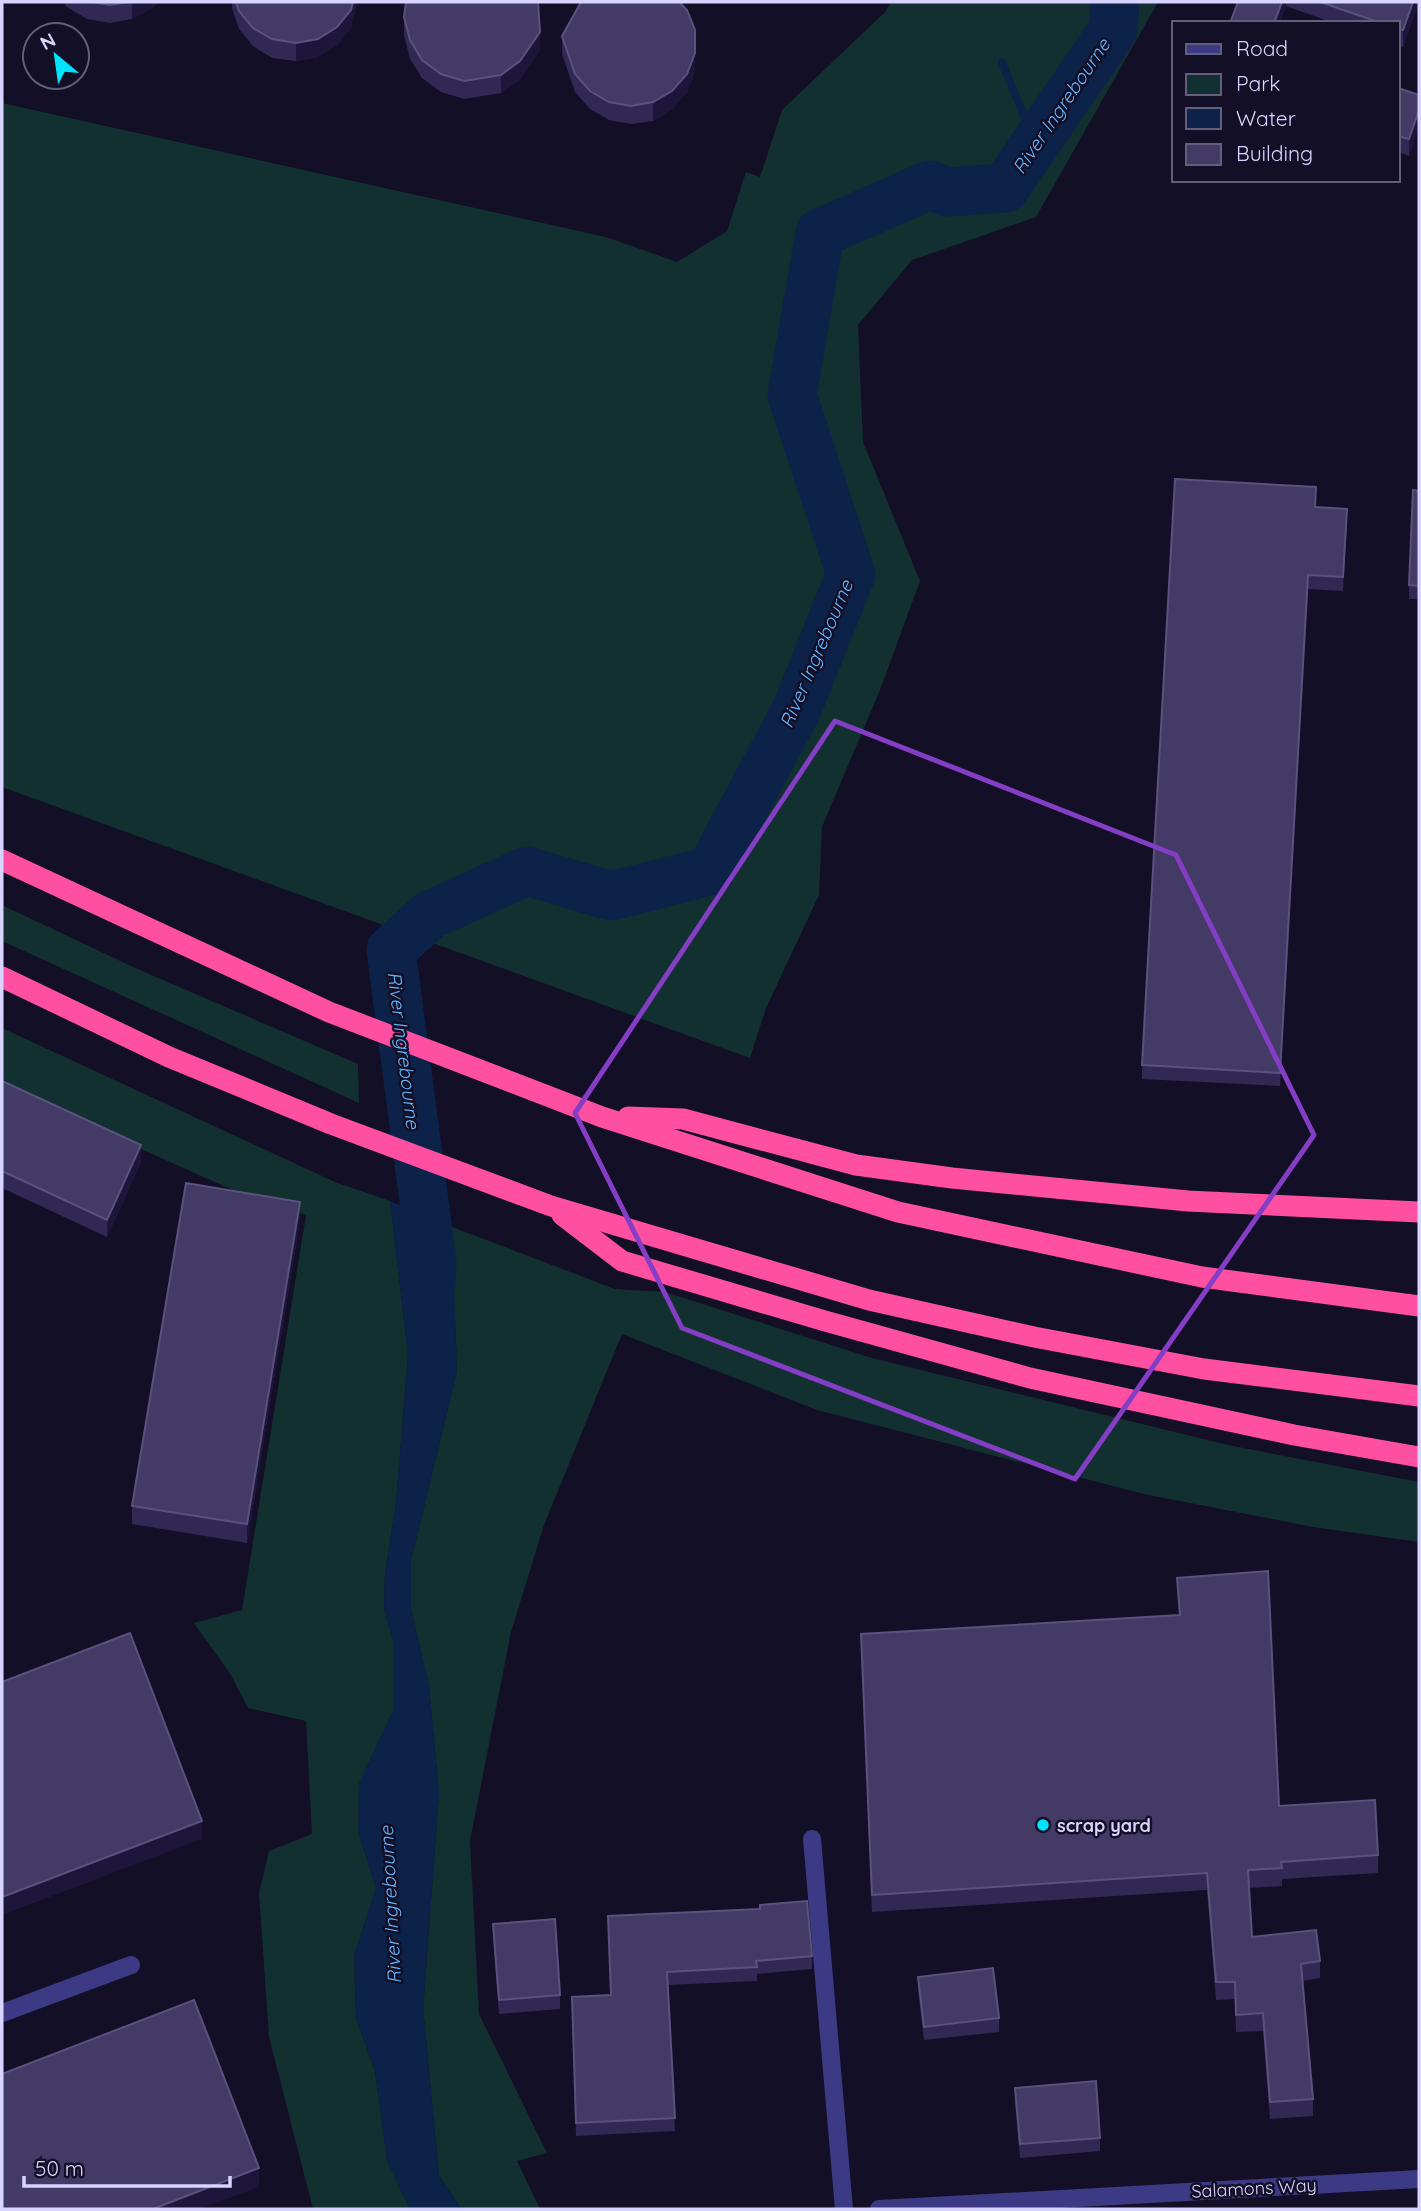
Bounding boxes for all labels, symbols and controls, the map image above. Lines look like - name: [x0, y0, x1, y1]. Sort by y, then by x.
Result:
- north arrow: [21, 21, 91, 91]
- legend: [1172, 21, 1400, 182]
- text: N: [36, 27, 60, 55]
- water label: River Ingrebourne: [1007, 33, 1116, 178]
- text: Road: [1236, 35, 1288, 61]
- text: Park: [1236, 70, 1280, 96]
- text: Water: [1236, 105, 1296, 131]
- text: Building: [1236, 140, 1313, 166]
- water label: River Ingrebourne: [774, 575, 858, 731]
- water label: River Ingrebourne: [382, 970, 426, 1131]
- place label: scrap yard: [1057, 1814, 1151, 1837]
- marker: scrap yard: [1035, 1817, 1051, 1833]
- water label: River Ingrebourne: [374, 1824, 406, 1985]
- scale bar: [24, 2144, 231, 2188]
- text: 50 m: [35, 2155, 84, 2181]
- street label: Salamons Way: [1191, 2173, 1317, 2203]

